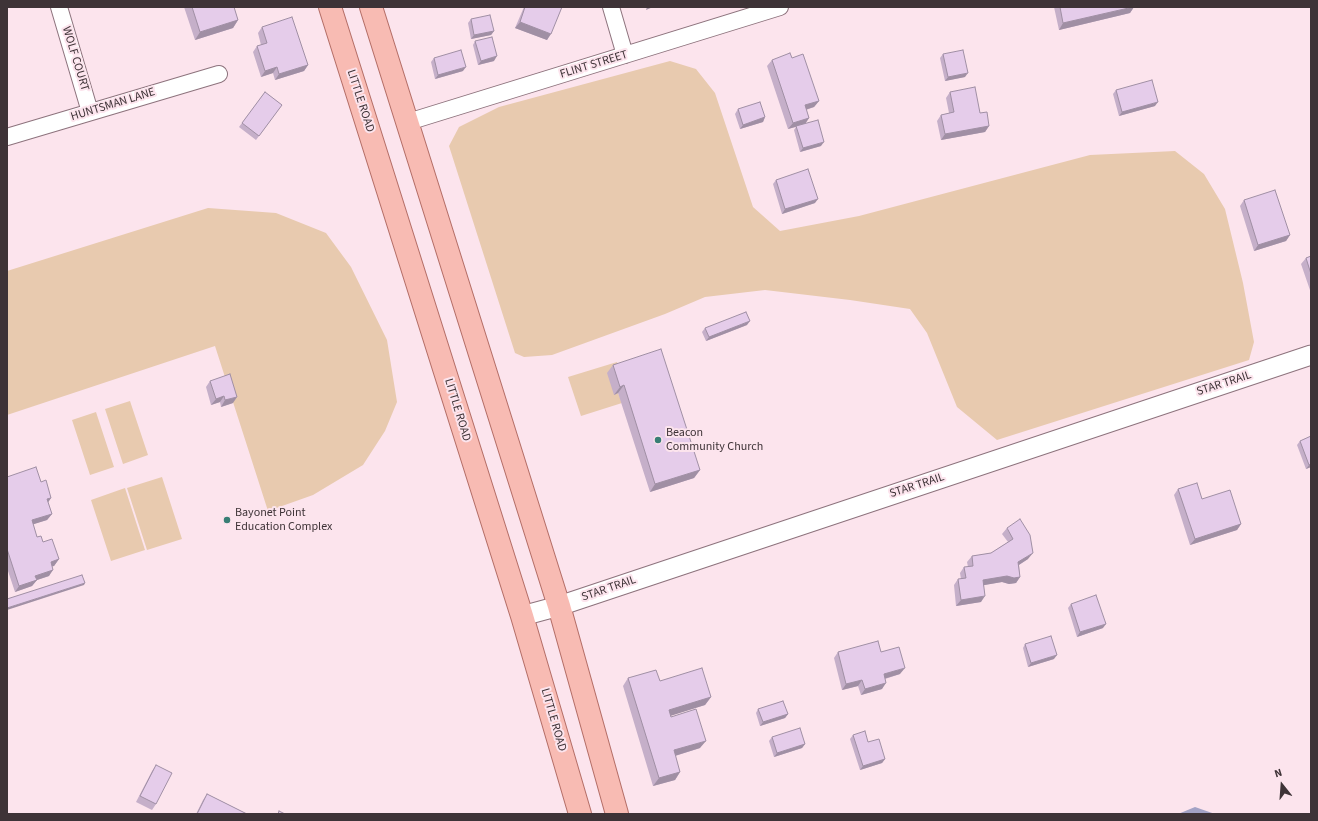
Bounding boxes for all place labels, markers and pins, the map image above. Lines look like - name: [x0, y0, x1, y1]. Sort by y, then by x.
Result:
- place label: Beacon Community Church: [666, 426, 763, 454]
- marker: Beacon Community Church: [653, 435, 663, 445]
- place label: Bayonet Point Education Complex: [235, 506, 332, 534]
- marker: Bayonet Point Education Complex: [222, 515, 232, 525]

